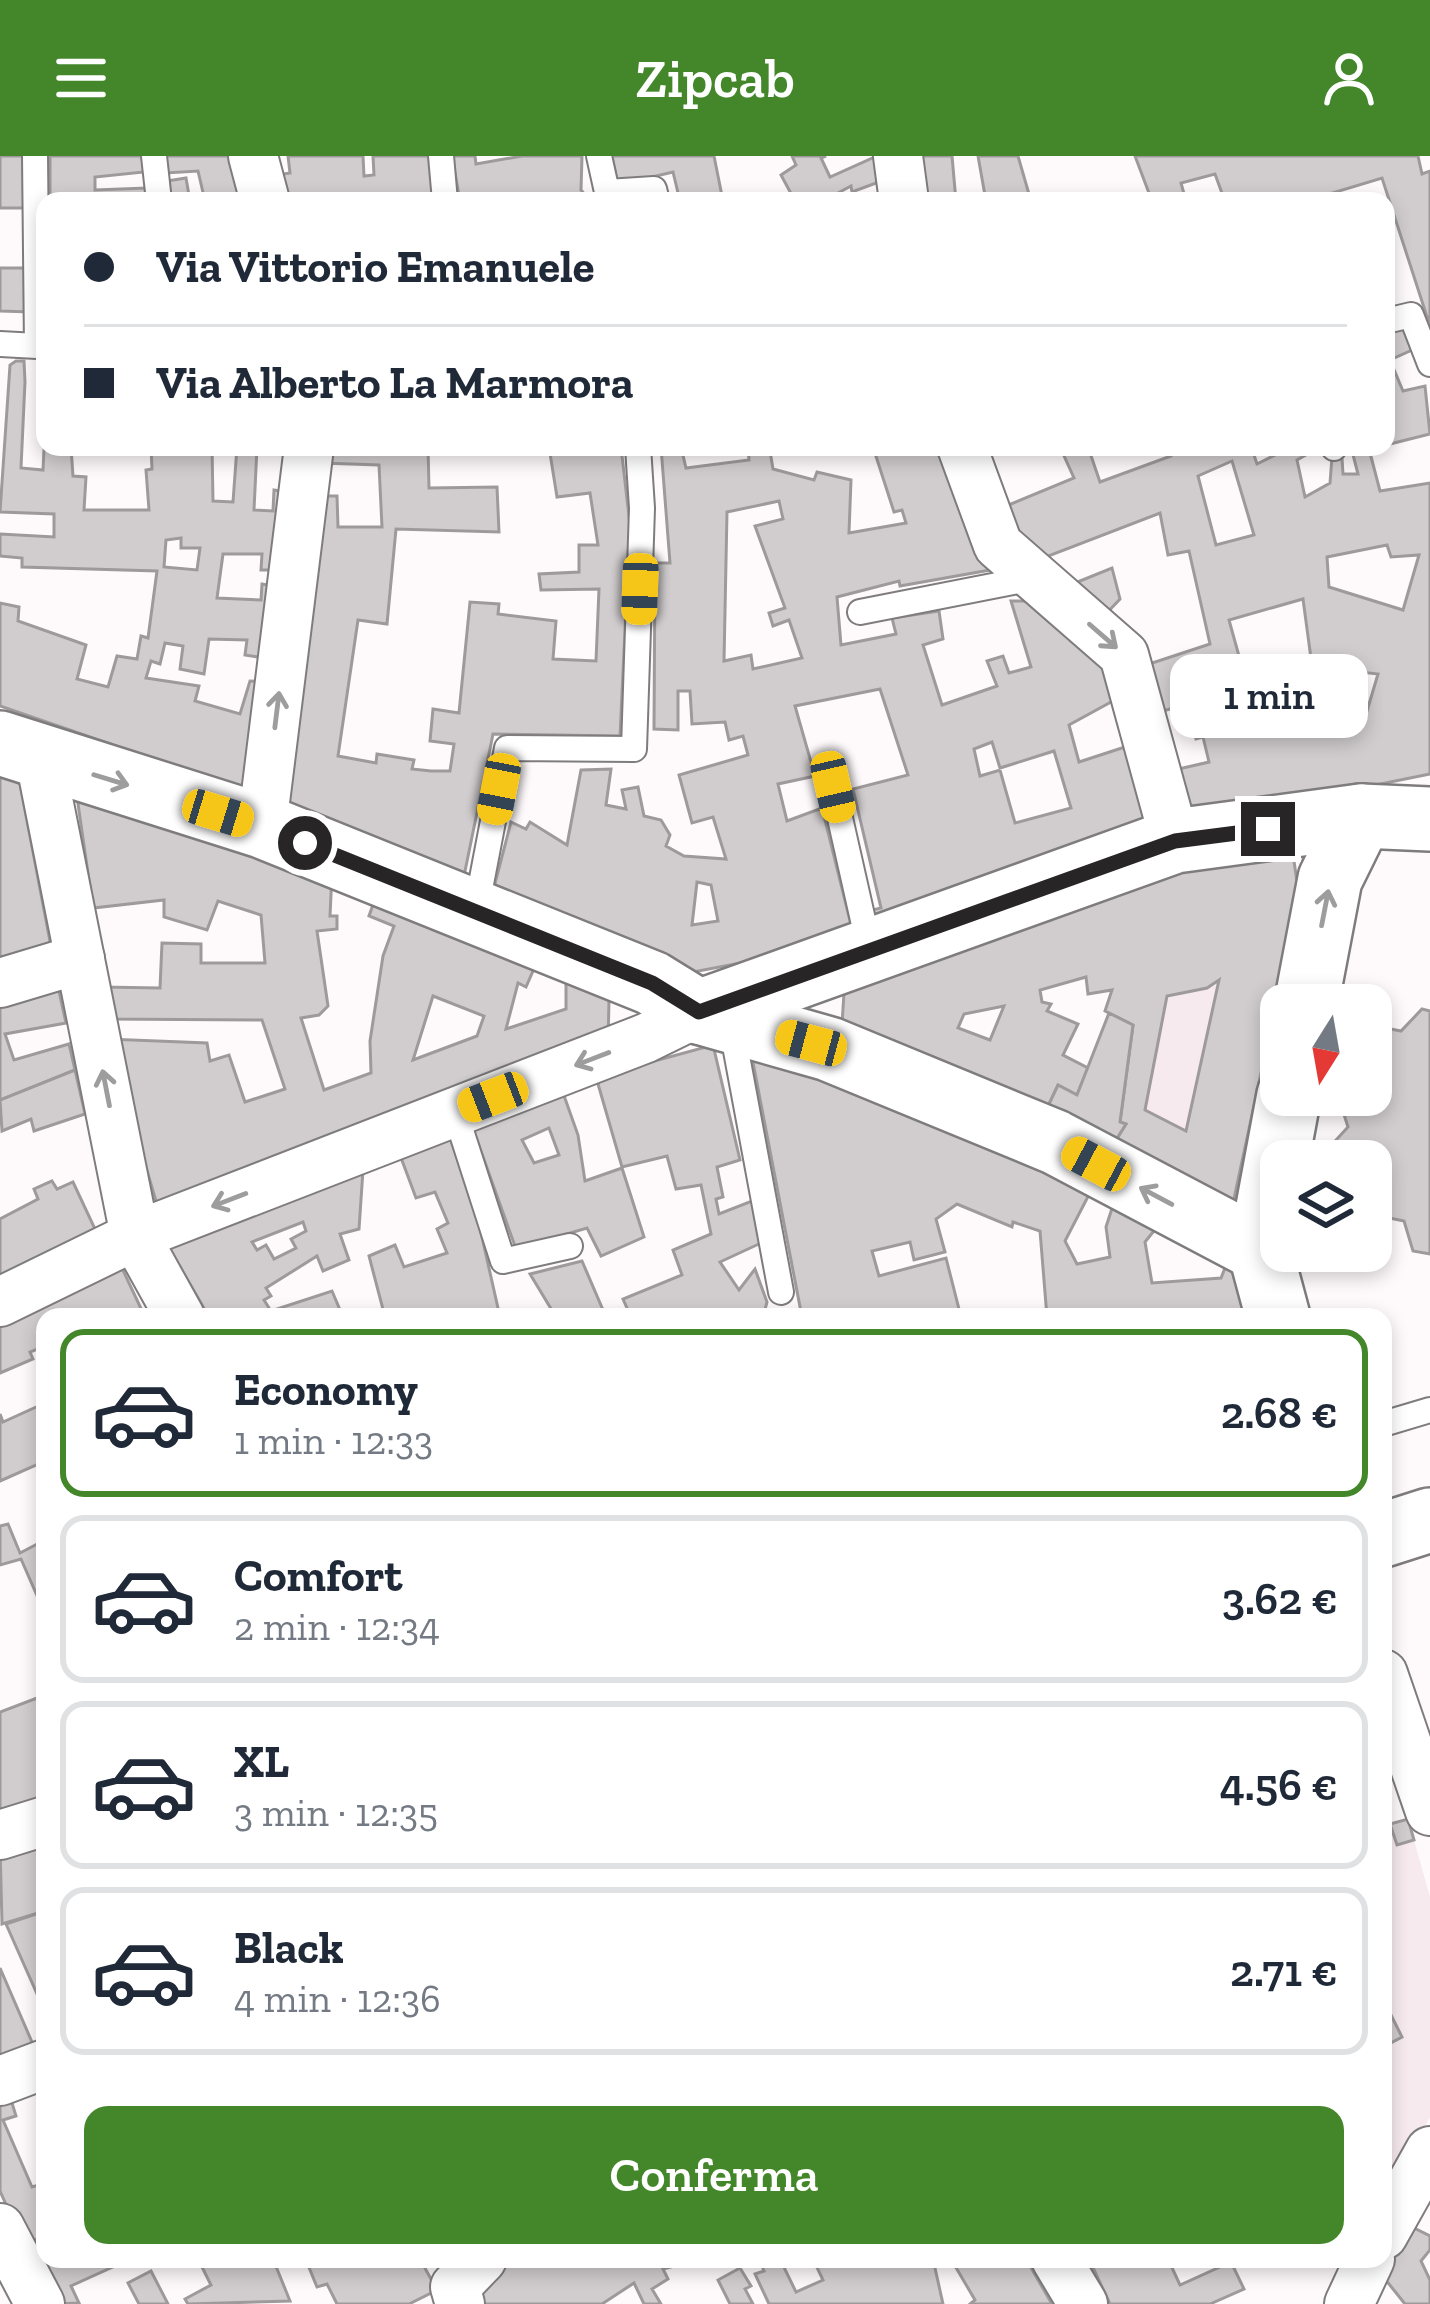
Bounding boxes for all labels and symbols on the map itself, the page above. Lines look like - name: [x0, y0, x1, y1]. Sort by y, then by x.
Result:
- car: [621, 552, 659, 626]
- one-way arrow: [1087, 622, 1117, 649]
- callout: 1 min: [1169, 655, 1367, 739]
- one-way arrow: [266, 691, 288, 730]
- car: [807, 748, 859, 826]
- car: [474, 750, 524, 828]
- one-way arrow: [91, 770, 129, 792]
- car: [178, 785, 258, 841]
- route end: [1241, 802, 1295, 856]
- route start: [278, 816, 332, 870]
- one-way arrow: [1315, 889, 1337, 928]
- north arrow: [1260, 984, 1392, 1116]
- car: [772, 1016, 850, 1070]
- one-way arrow: [575, 1050, 612, 1071]
- car: [453, 1067, 533, 1127]
- one-way arrow: [94, 1070, 116, 1109]
- car: [1056, 1131, 1136, 1197]
- one-way arrow: [1139, 1183, 1175, 1206]
- one-way arrow: [211, 1191, 248, 1213]

